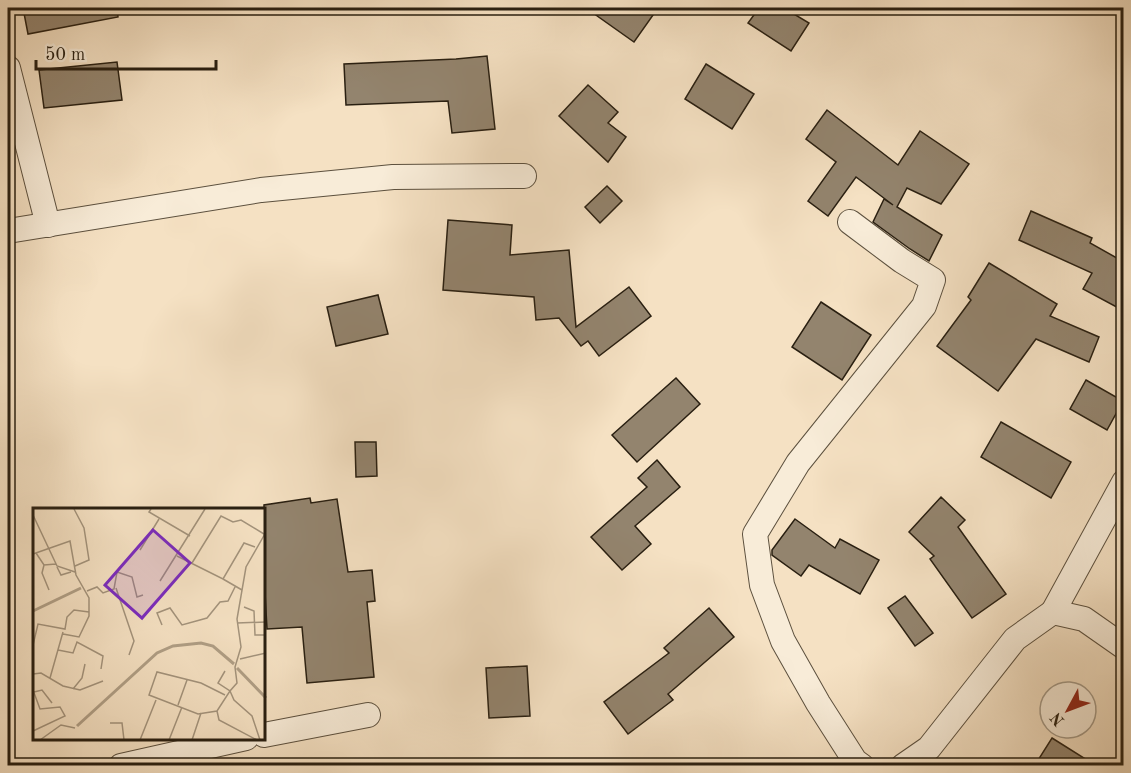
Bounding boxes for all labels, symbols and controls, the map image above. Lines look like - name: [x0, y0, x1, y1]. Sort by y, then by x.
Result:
- scale bar: [36, 33, 216, 71]
- text: 50 m: [45, 46, 85, 64]
- inset map: [33, 508, 266, 740]
- north arrow: [1038, 680, 1098, 740]
- text: N: [1048, 708, 1068, 728]

